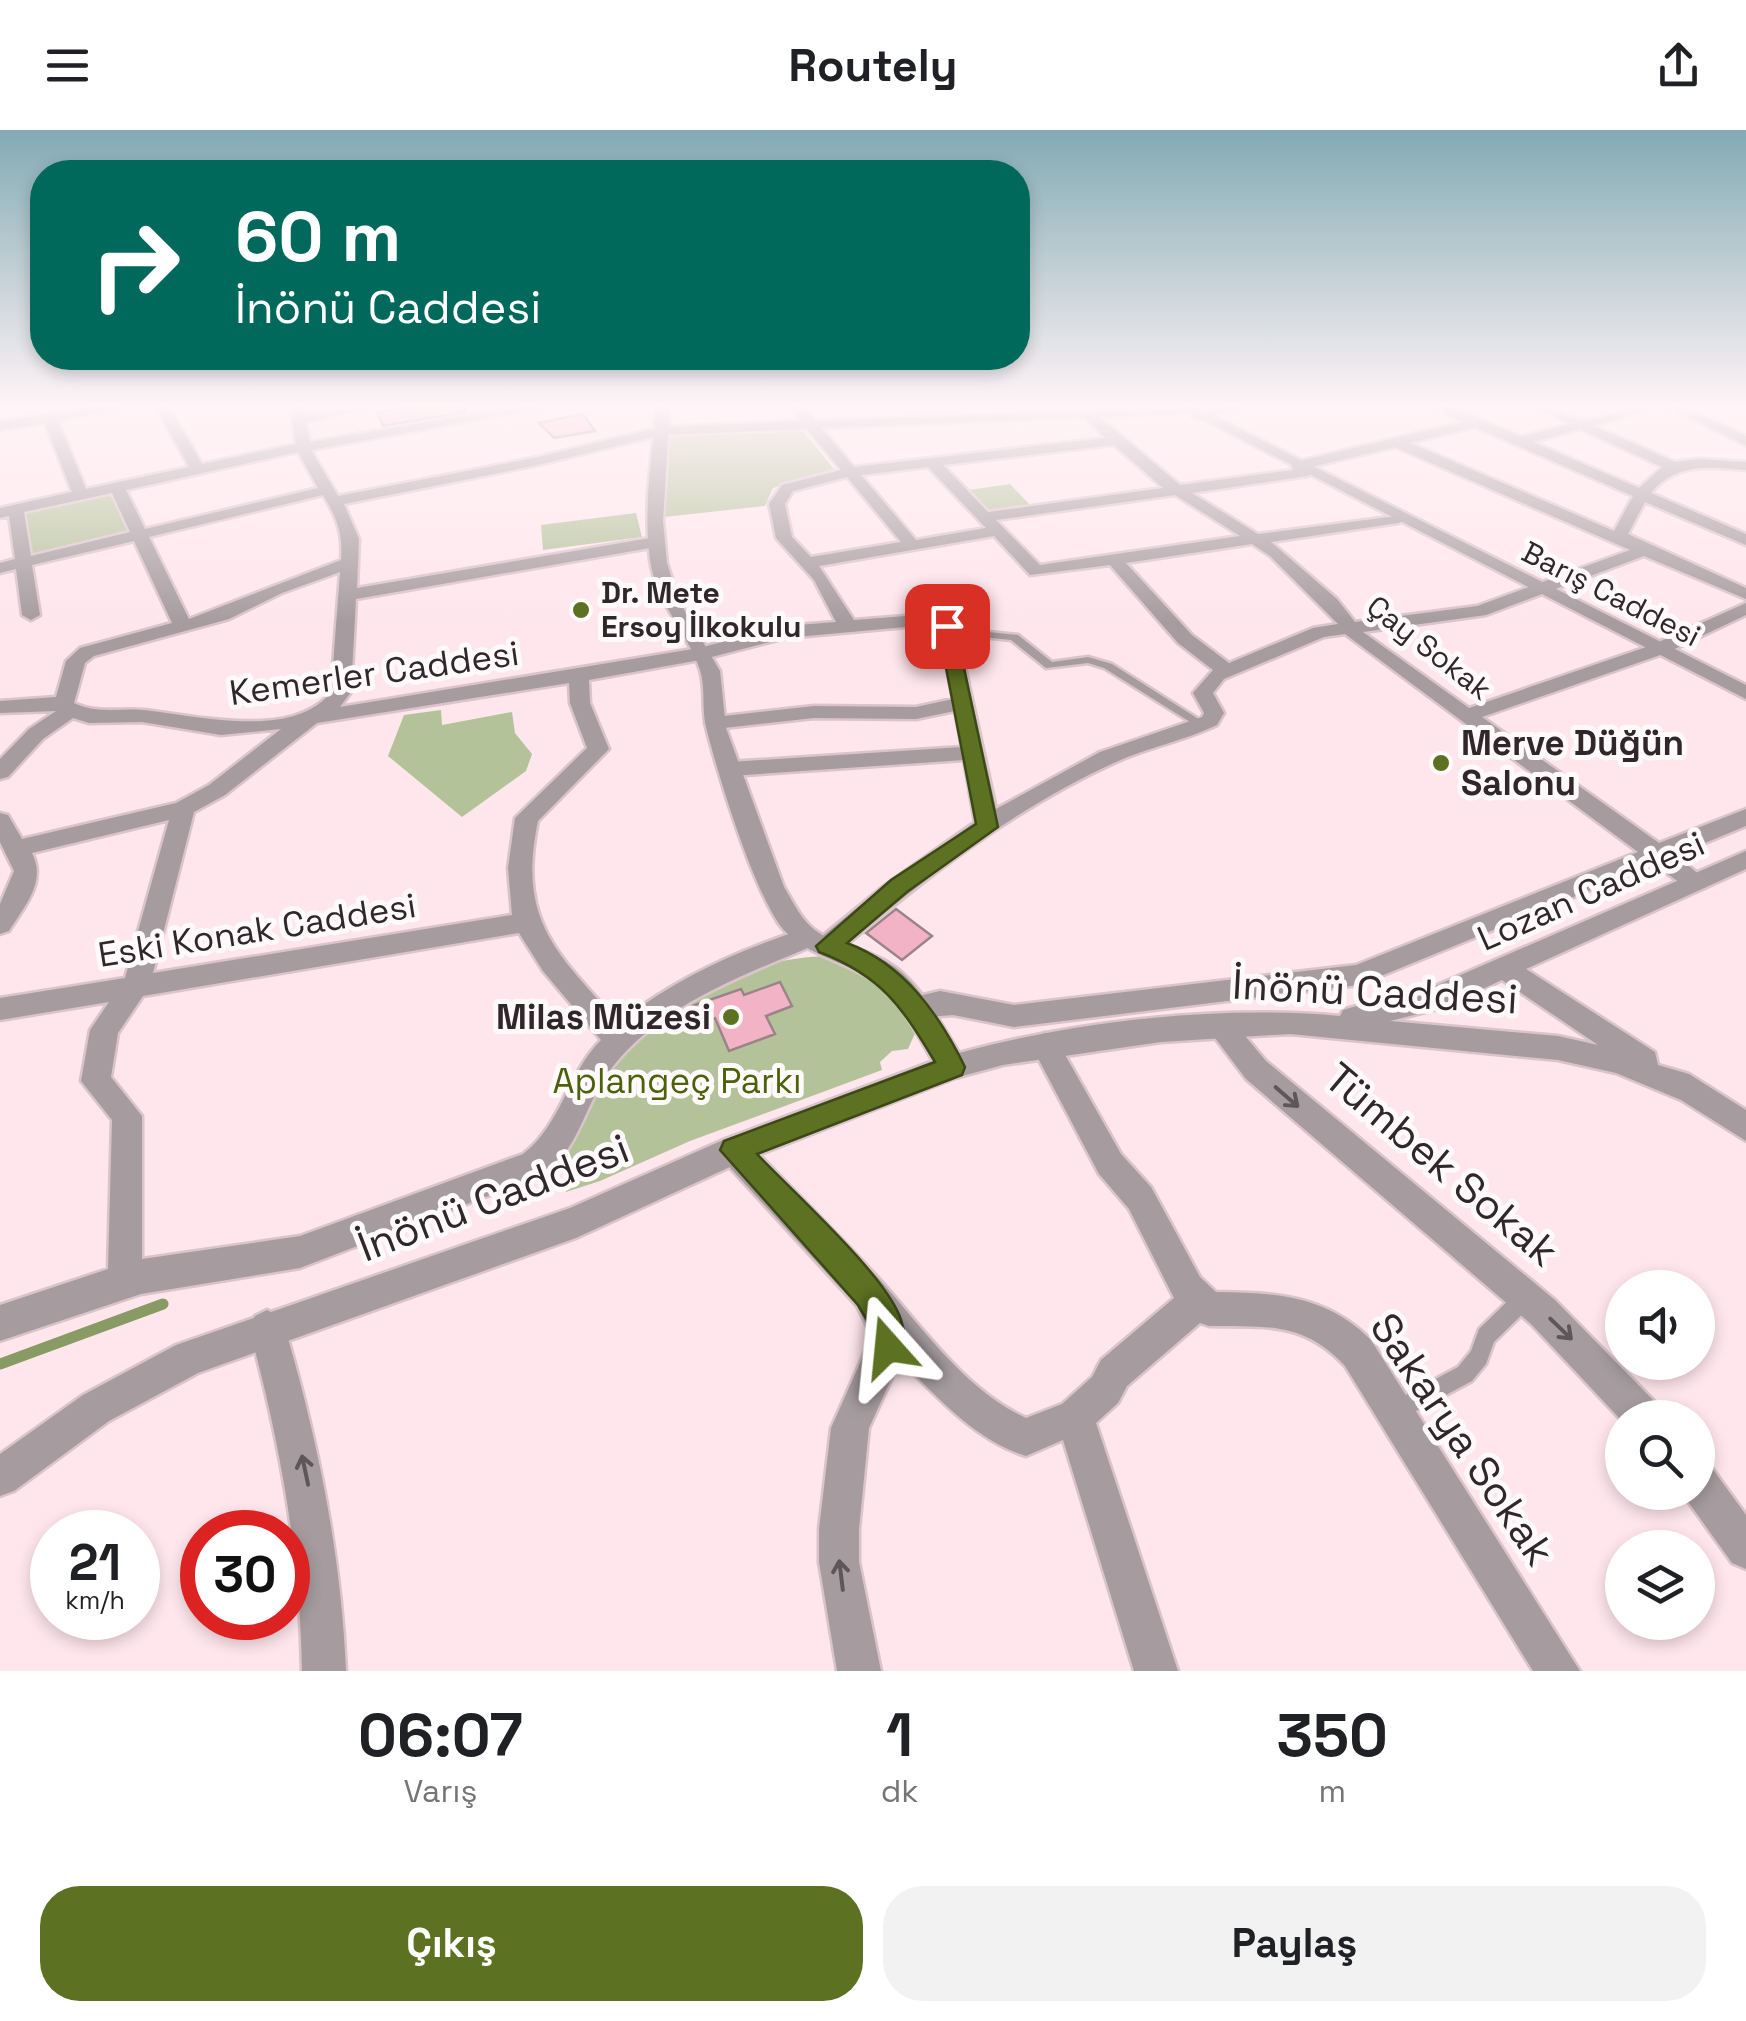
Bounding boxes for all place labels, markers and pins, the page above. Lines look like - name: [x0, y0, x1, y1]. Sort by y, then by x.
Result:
- place label: Dr. Mete Ersoy İlkokulu: [601, 573, 801, 646]
- pin: [905, 584, 990, 669]
- marker: Dr. Mete Ersoy İlkokulu: [570, 599, 592, 621]
- place label: Merve Düğün Salonu: [1461, 721, 1684, 805]
- marker: Merve Düğün Salonu: [1430, 752, 1452, 774]
- place label: Milas Müzesi: [496, 995, 711, 1039]
- marker: Milas Müzesi: [720, 1006, 742, 1028]

